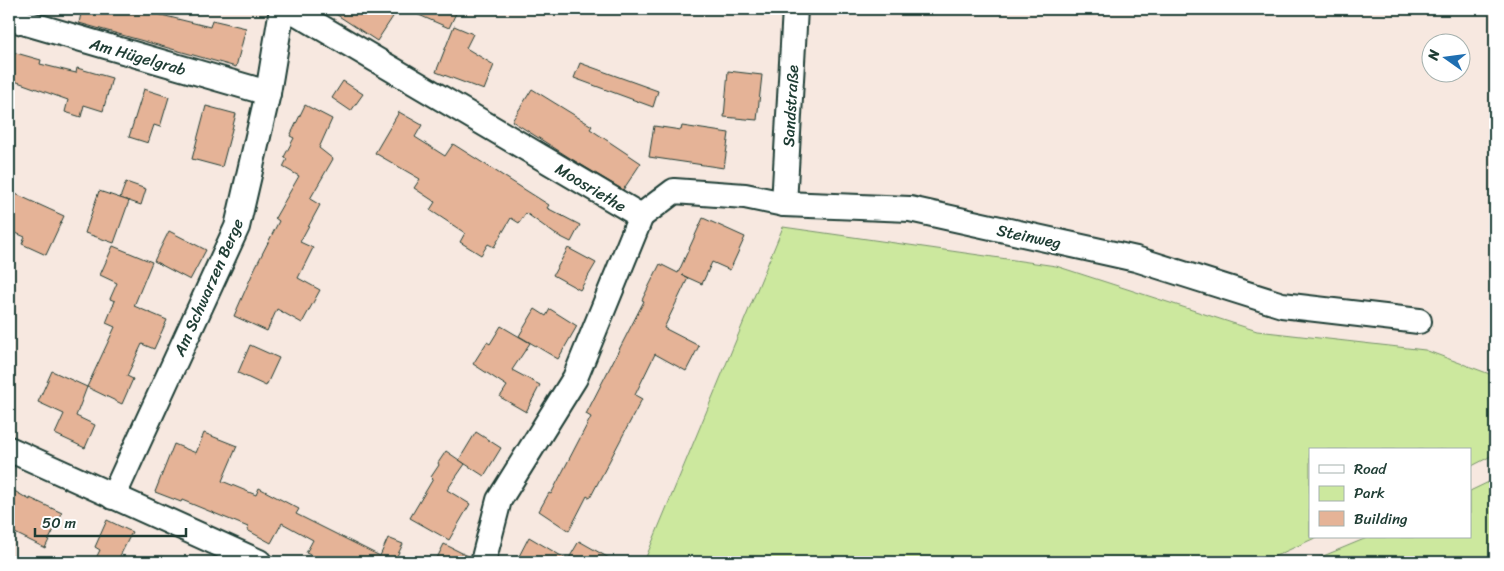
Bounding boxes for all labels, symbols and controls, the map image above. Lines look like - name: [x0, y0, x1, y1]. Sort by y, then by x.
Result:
- street label: Am Hügelgrab: [85, 29, 190, 84]
- north arrow: [1422, 32, 1472, 82]
- text: N: [1420, 47, 1447, 64]
- street label: Sandstraße: [774, 64, 807, 148]
- street label: Moosriethe: [549, 155, 632, 220]
- street label: Am Schwarzen Berge: [165, 214, 252, 362]
- street label: Steinweg: [994, 216, 1064, 257]
- legend: [1309, 448, 1472, 538]
- text: Road: [1354, 456, 1387, 482]
- text: Park: [1354, 480, 1385, 506]
- scale bar: [35, 506, 186, 538]
- text: Building: [1354, 506, 1408, 532]
- text: 50 m: [42, 510, 77, 536]

